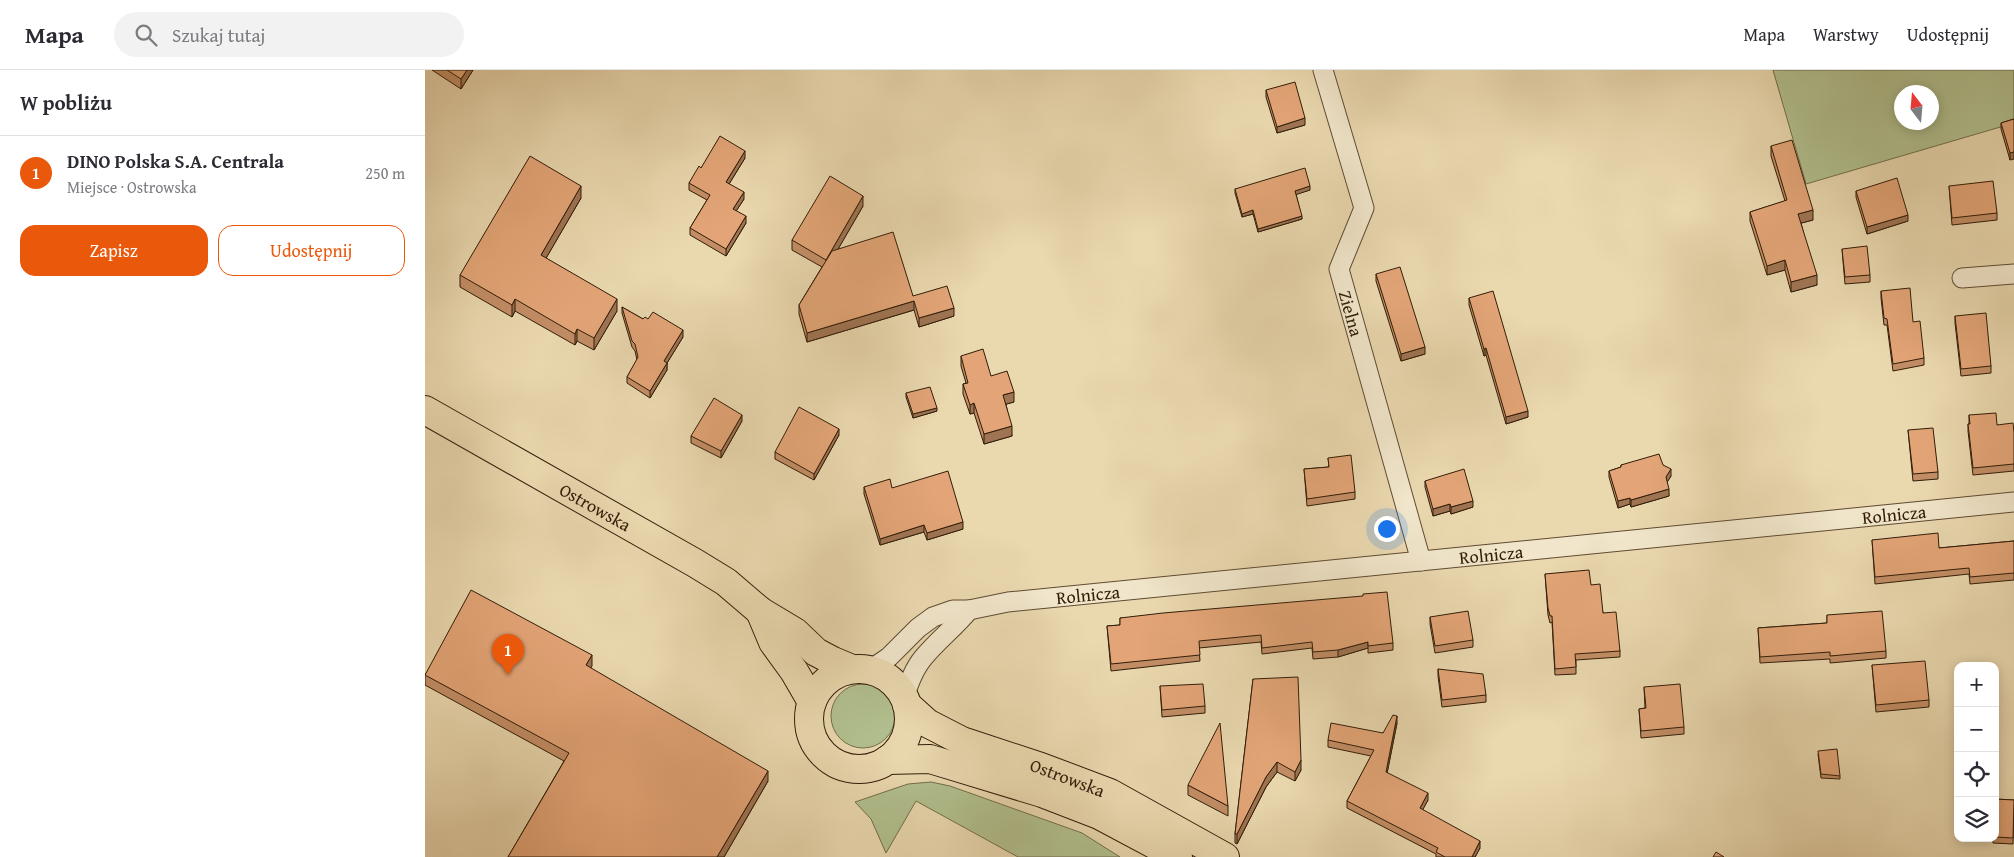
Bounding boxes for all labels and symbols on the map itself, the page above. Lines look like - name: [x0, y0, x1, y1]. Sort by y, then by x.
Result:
- north arrow: [1894, 85, 1939, 130]
- street label: Zielna: [1332, 287, 1371, 340]
- street label: Ostrowska: [555, 476, 637, 538]
- street label: Rolnicza: [1861, 497, 1928, 531]
- your location: [1374, 516, 1400, 542]
- street label: Rolnicza: [1458, 537, 1525, 571]
- street label: Rolnicza: [1055, 577, 1122, 611]
- pin: 1: [492, 634, 524, 675]
- street label: Ostrowska: [1027, 751, 1109, 804]

